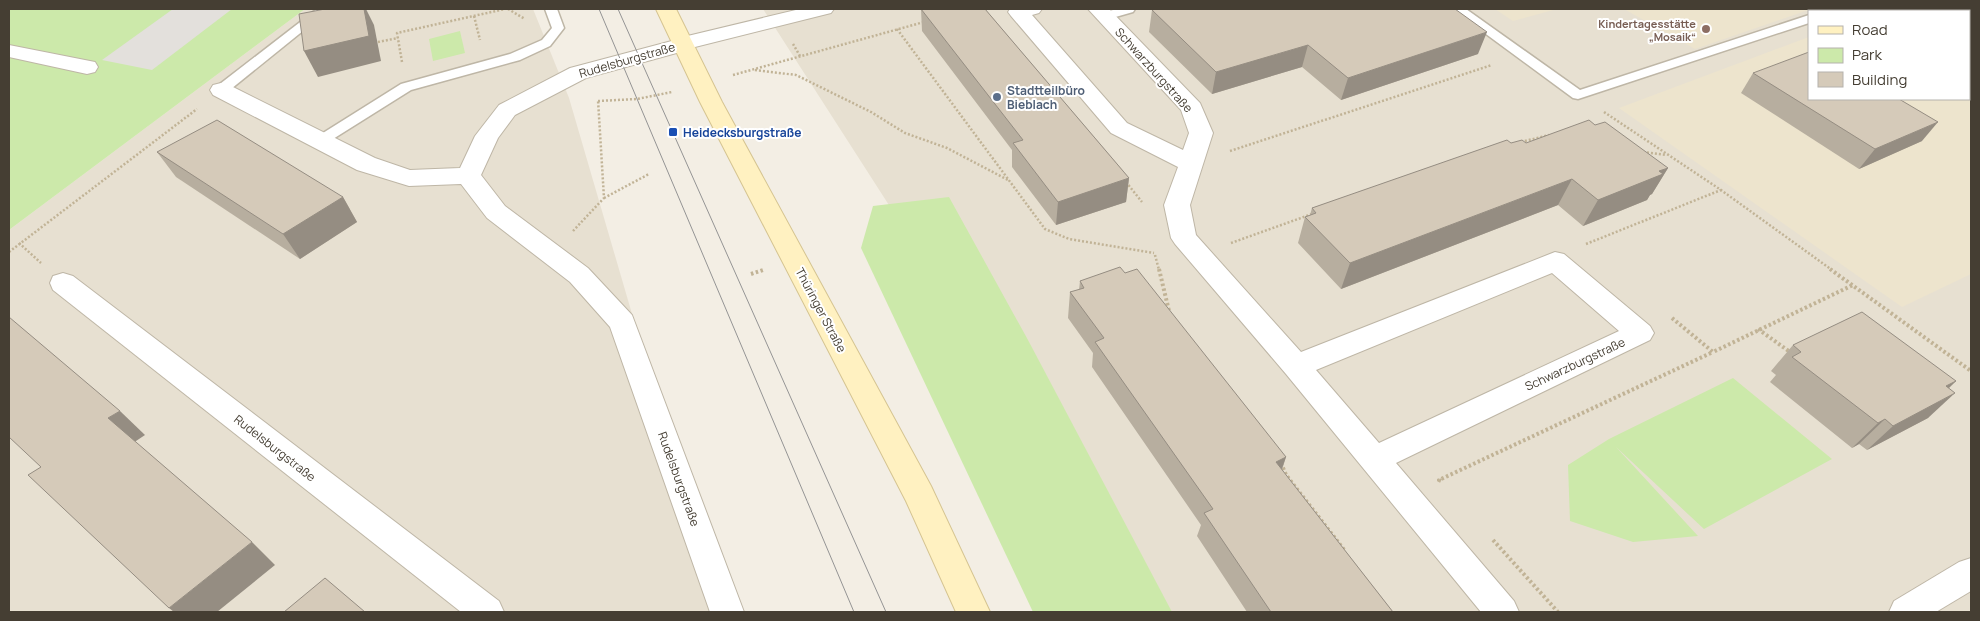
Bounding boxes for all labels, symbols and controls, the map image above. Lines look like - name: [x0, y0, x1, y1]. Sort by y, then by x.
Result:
- legend: [1808, 10, 1970, 100]
- place label: Kindertagesstätte „Mosaik“: [1598, 16, 1696, 44]
- text: Road: [1852, 19, 1888, 40]
- marker: Kindertagesstätte „Mosaik“: [1700, 23, 1712, 35]
- street label: Schwarzburgstraße: [1111, 24, 1197, 116]
- street label: Rudelsburgstraße: [577, 38, 677, 82]
- text: Park: [1852, 44, 1882, 65]
- text: Building: [1852, 69, 1907, 90]
- place label: Stadtteilbüro Bieblach: [1007, 82, 1085, 113]
- marker: Stadtteilbüro Bieblach: [991, 91, 1003, 103]
- place label: Heidecksburgstraße: [683, 124, 802, 141]
- marker: Heidecksburgstraße: [667, 126, 679, 138]
- street label: Thüringer Straße: [792, 265, 850, 355]
- street label: Schwarzburgstraße: [1522, 333, 1628, 395]
- street label: Rudelsburgstraße: [231, 411, 319, 485]
- street label: Rudelsburgstraße: [654, 429, 704, 529]

